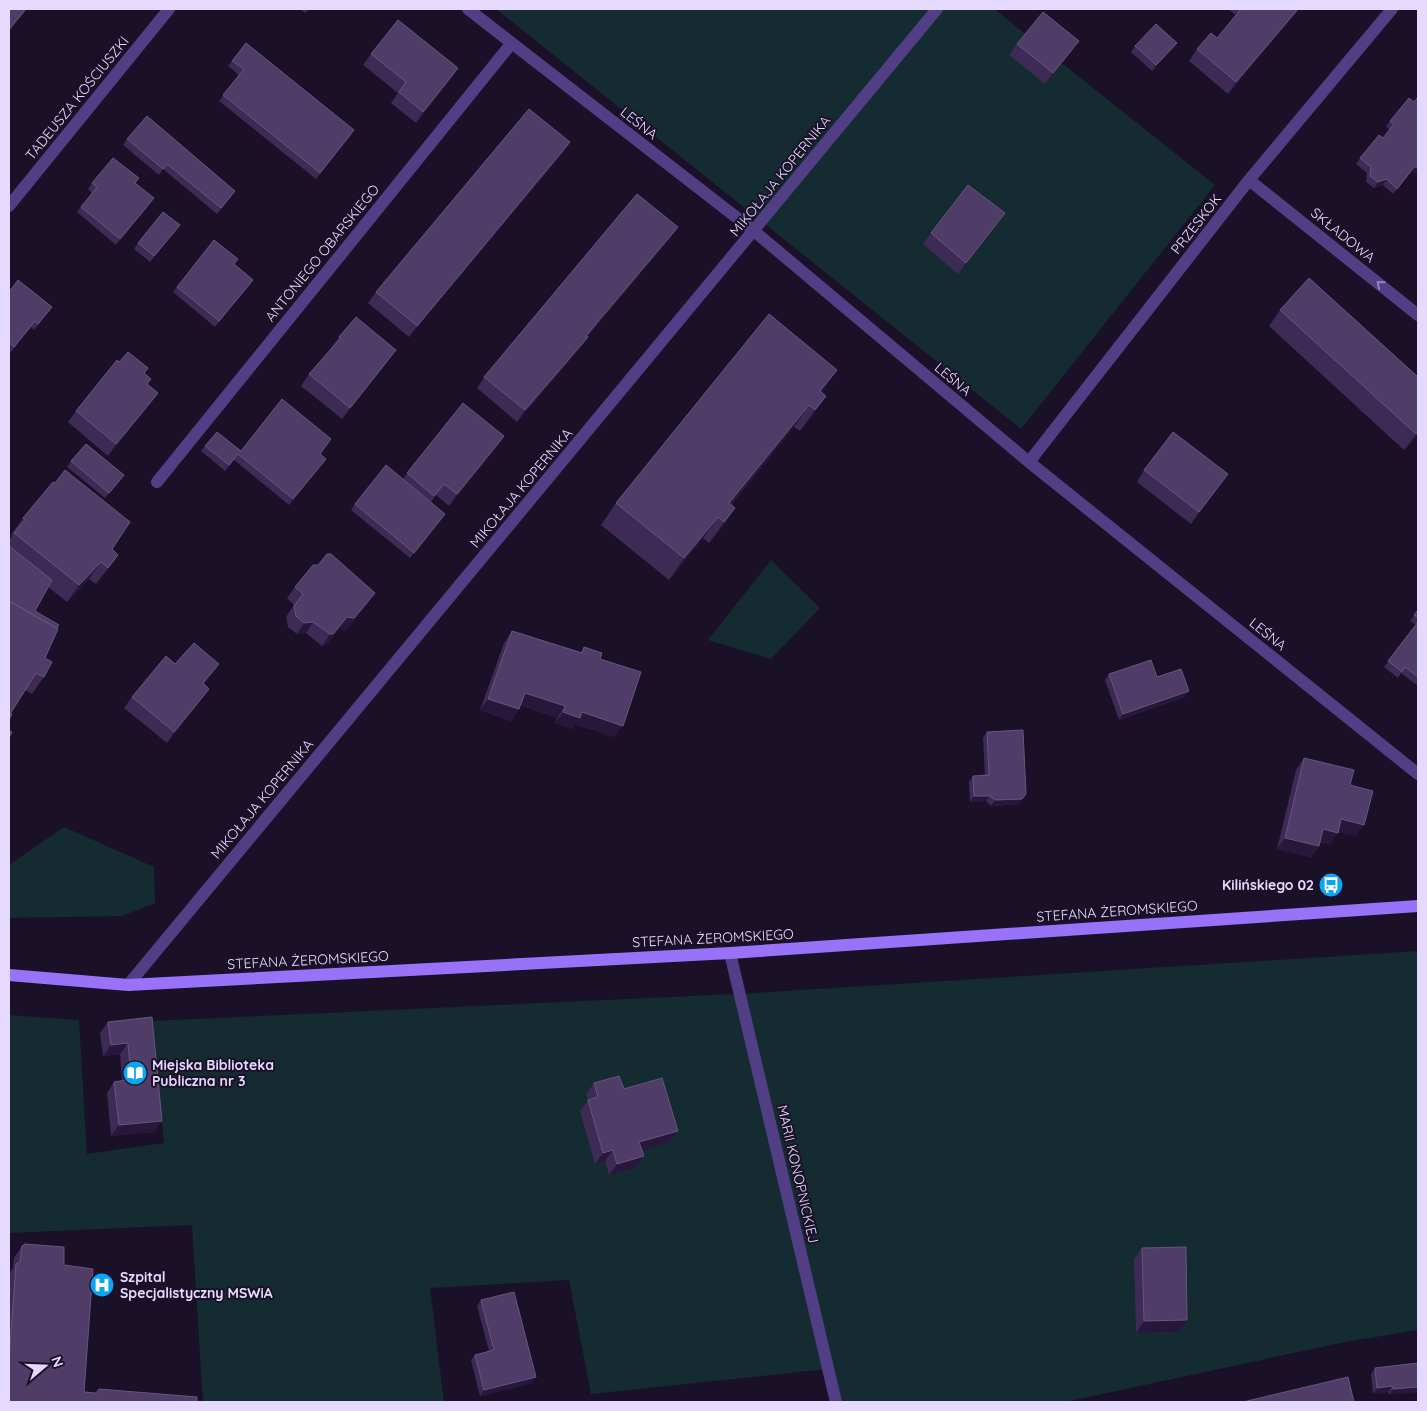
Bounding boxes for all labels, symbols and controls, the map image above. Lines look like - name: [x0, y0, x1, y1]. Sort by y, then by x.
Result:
- street label: TADEUSZA KOŚCIUSZKI: [21, 32, 133, 164]
- street label: LEŚNA: [617, 103, 661, 143]
- street label: MIKOŁAJA KOPERNIKA: [726, 112, 834, 240]
- street label: ANTONIEGO OBARSKIEGO: [261, 180, 383, 325]
- street label: PRZESKOK: [1167, 190, 1225, 258]
- street label: SKŁADOWA: [1307, 204, 1379, 266]
- one-way arrow: [1377, 282, 1386, 290]
- street label: LEŚNA: [931, 358, 975, 400]
- street label: MIKOŁAJA KOPERNIKA: [466, 425, 576, 551]
- street label: LEŚNA: [1246, 614, 1290, 654]
- street label: MIKOŁAJA KOPERNIKA: [207, 736, 317, 862]
- bus stop icon: Kilińskiego 02: [1318, 872, 1344, 898]
- place label: Kilińskiego 02: [1222, 876, 1314, 894]
- street label: STEFANA ŻEROMSKIEGO: [1036, 896, 1199, 926]
- street label: STEFANA ŻEROMSKIEGO: [632, 925, 794, 951]
- street label: STEFANA ŻEROMSKIEGO: [227, 947, 389, 973]
- place label: Miejska Biblioteka Publiczna nr 3: [152, 1056, 274, 1090]
- library icon: Miejska Biblioteka Publiczna nr 3: [122, 1060, 148, 1086]
- street label: MARII KONOPNICKIEJ: [773, 1103, 823, 1245]
- place label: Szpital Specjalistyczny MSWiA: [120, 1268, 273, 1302]
- hospital icon: Szpital Specjalistyczny MSWiA: [89, 1272, 115, 1298]
- north arrow: [20, 1341, 70, 1391]
- text: N: [47, 1354, 67, 1370]

